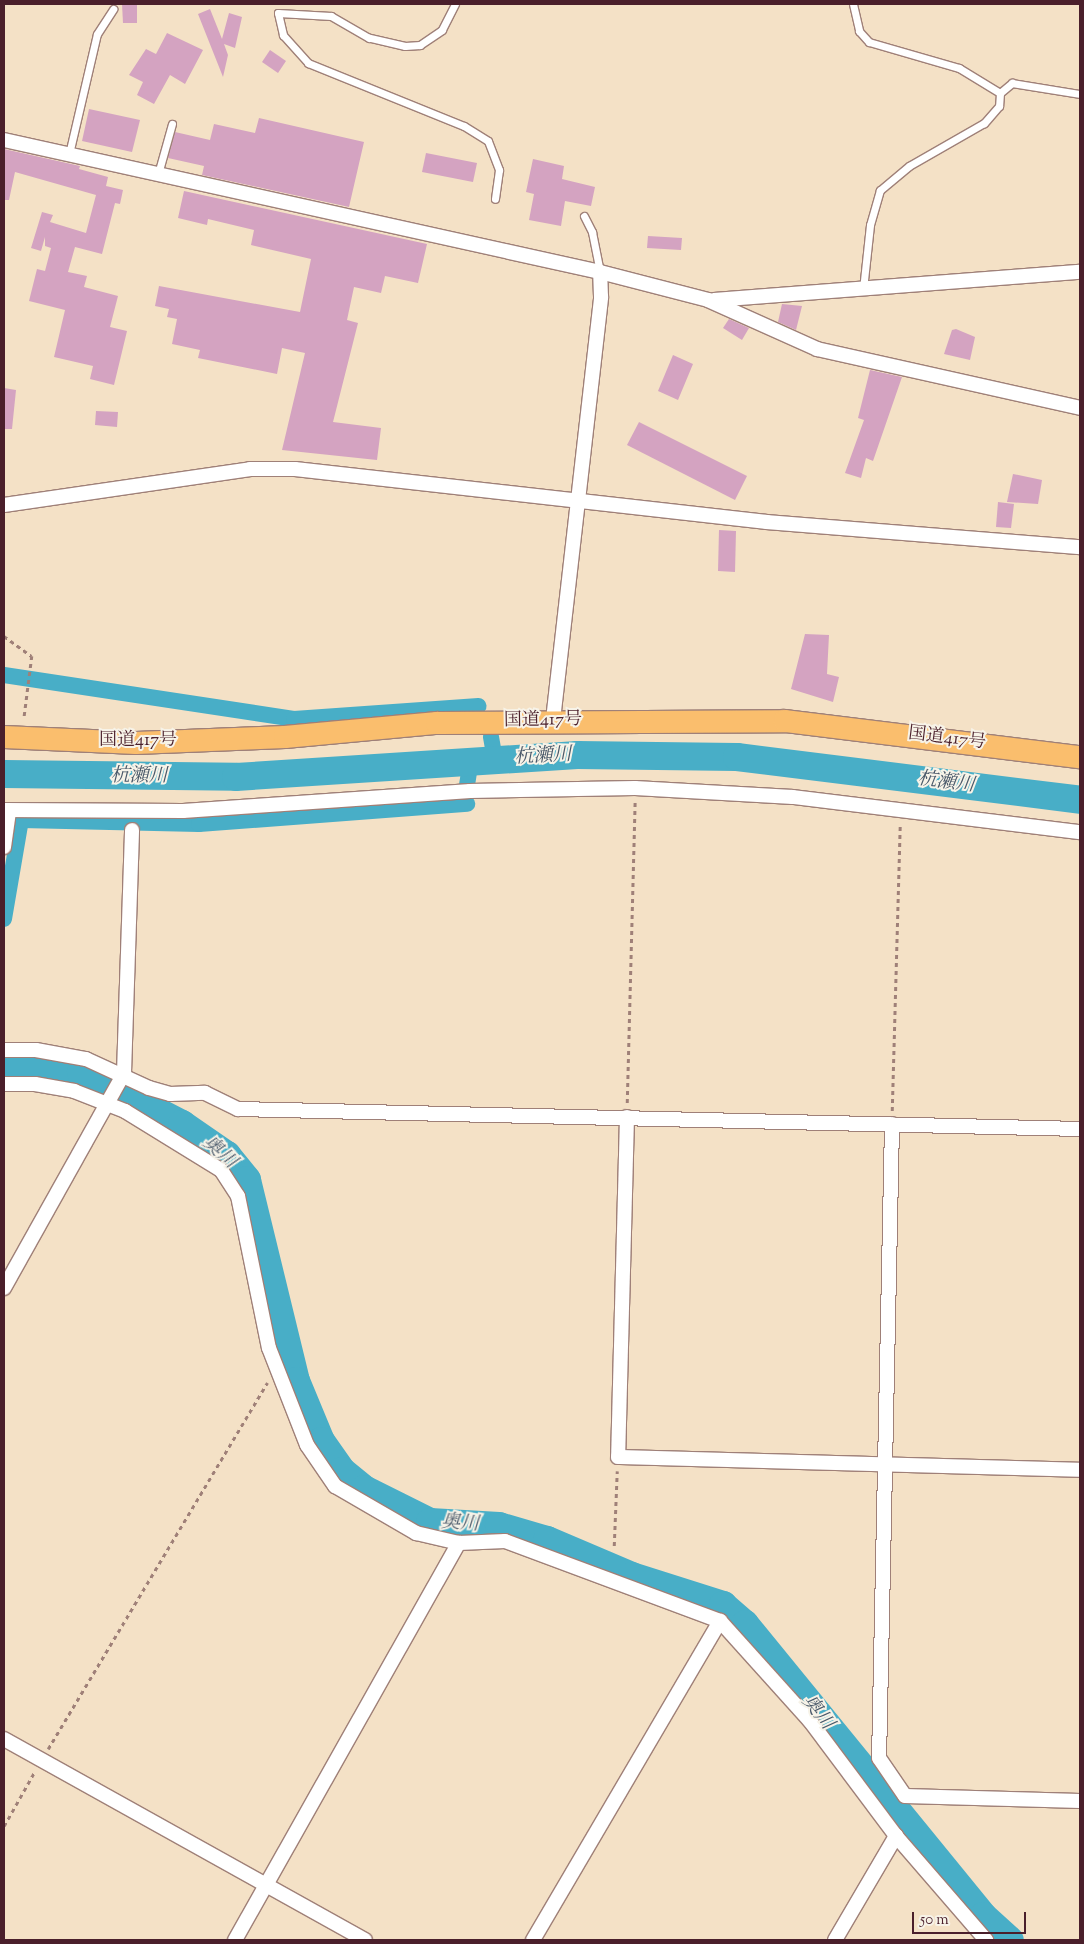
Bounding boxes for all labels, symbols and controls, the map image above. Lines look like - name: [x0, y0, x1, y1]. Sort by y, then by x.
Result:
- street label: 国道417号: [504, 710, 582, 732]
- street label: 国道417号: [907, 724, 987, 754]
- street label: 国道417号: [99, 730, 177, 752]
- water label: 杭瀬川: [514, 744, 572, 770]
- water label: 杭瀬川: [111, 766, 167, 788]
- water label: 杭瀬川: [916, 768, 976, 798]
- water label: 奥川: [197, 1132, 241, 1174]
- water label: 奥川: [440, 1511, 480, 1537]
- water label: 奥川: [796, 1691, 838, 1735]
- scale bar: [914, 1902, 1028, 1934]
- text: 50 m: [920, 1910, 949, 1931]

